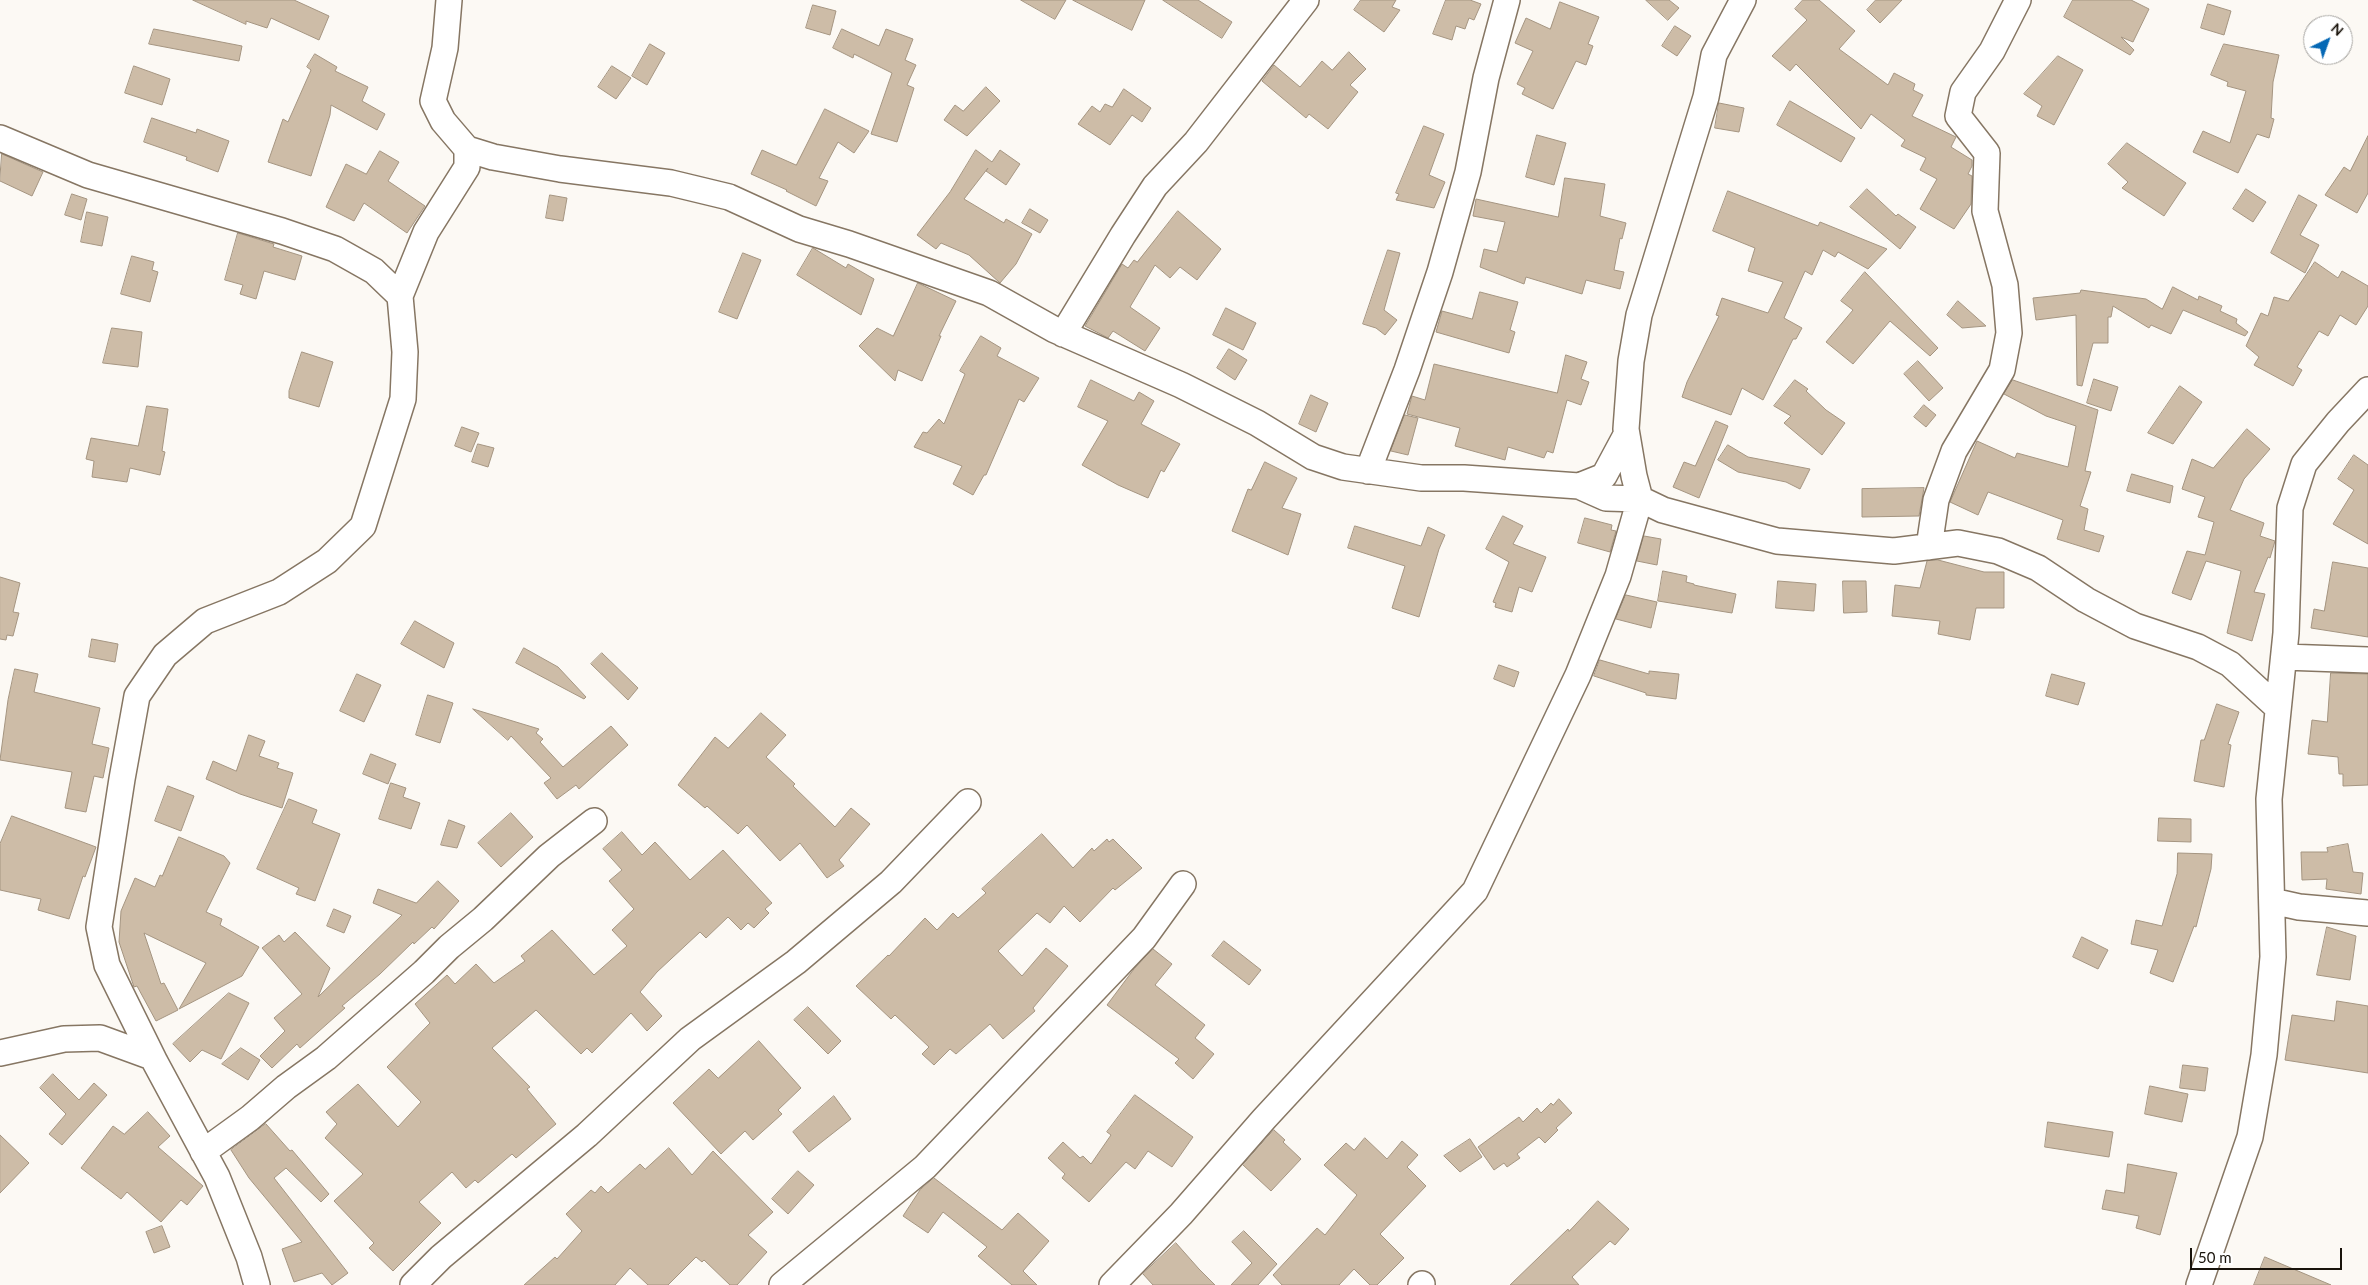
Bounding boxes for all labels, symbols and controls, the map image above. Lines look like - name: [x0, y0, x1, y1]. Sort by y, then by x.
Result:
- north arrow: [2303, 15, 2353, 65]
- text: N: [2328, 19, 2347, 39]
- scale bar: [2193, 1238, 2346, 1270]
- text: 50 m: [2198, 1248, 2232, 1266]

